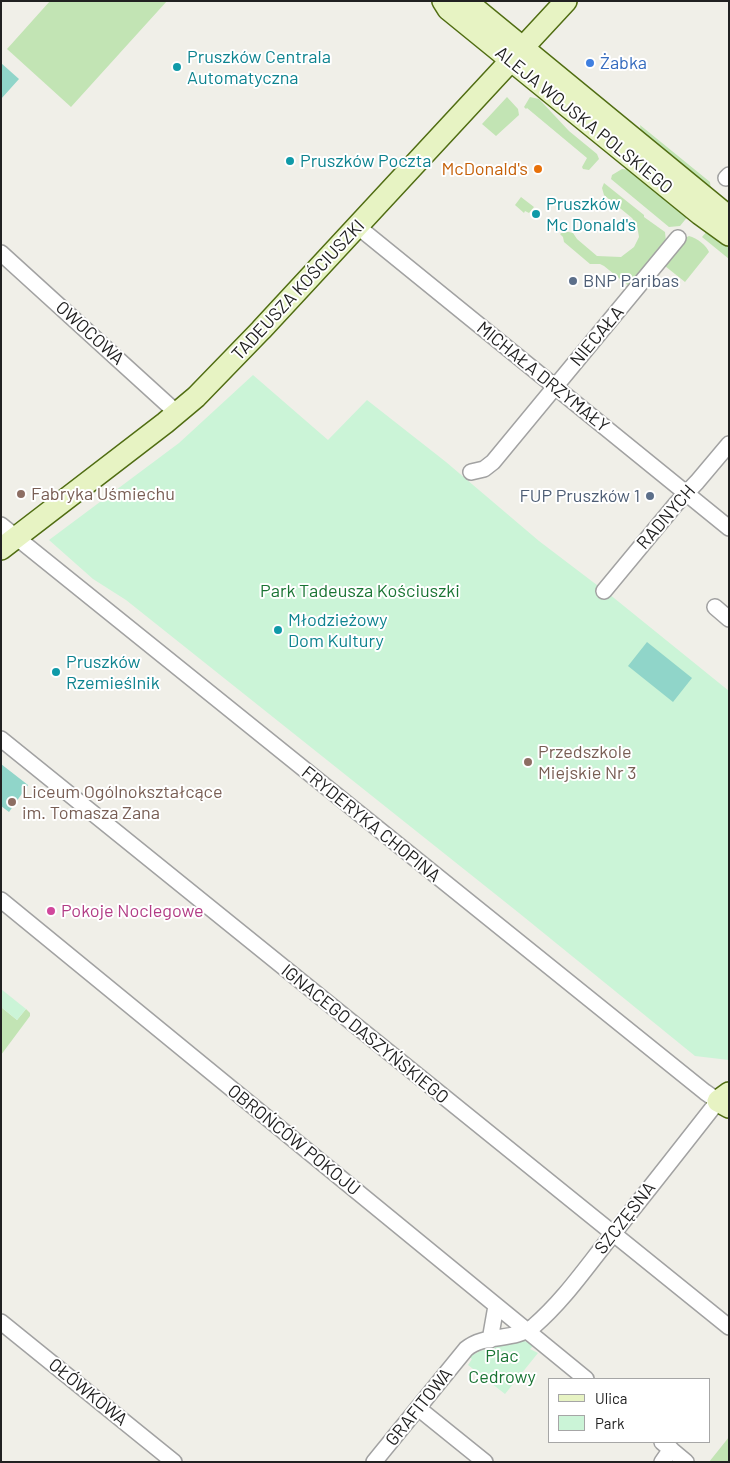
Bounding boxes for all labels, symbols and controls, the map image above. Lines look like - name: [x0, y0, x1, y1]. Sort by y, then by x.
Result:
- street label: ALEJA WOJSKA POLSKIEGO: [491, 42, 677, 198]
- place label: Pruszków Centrala Automatyczna: [187, 46, 331, 88]
- place label: Żabka: [600, 52, 647, 74]
- marker: Żabka: [584, 57, 596, 69]
- marker: Pruszków Centrala Automatyczna: [171, 61, 183, 73]
- place label: Pruszków Poczta: [300, 150, 431, 172]
- marker: Pruszków Poczta: [284, 155, 296, 167]
- place label: McDonald's: [441, 158, 528, 180]
- marker: McDonald's: [532, 163, 544, 175]
- place label: Pruszków Mc Donald's: [546, 193, 636, 235]
- marker: Pruszków Mc Donald's: [530, 208, 542, 220]
- street label: TADEUSZA KOŚCIUSZKI: [227, 215, 369, 365]
- place label: BNP Paribas: [583, 270, 679, 292]
- marker: BNP Paribas: [567, 275, 579, 287]
- street label: OWOCOWA: [51, 297, 129, 369]
- street label: NIECAŁA: [566, 301, 628, 371]
- street label: MICHAŁA DRZYMAŁY: [472, 317, 614, 437]
- street label: RADNYCH: [632, 480, 700, 554]
- place label: Fabryka Uśmiechu: [31, 483, 175, 505]
- place label: FUP Pruszków 1: [519, 485, 640, 507]
- marker: Fabryka Uśmiechu: [15, 488, 27, 500]
- marker: FUP Pruszków 1: [644, 490, 656, 502]
- park label: Park Tadeusza Kościuszki: [260, 580, 460, 602]
- place label: Młodzieżowy Dom Kultury: [288, 609, 388, 652]
- marker: Młodzieżowy Dom Kultury: [272, 624, 284, 636]
- place label: Pruszków Rzemieślnik: [66, 651, 160, 694]
- marker: Pruszków Rzemieślnik: [50, 666, 62, 678]
- place label: Przedszkole Miejskie Nr 3: [538, 741, 637, 784]
- marker: Przedszkole Miejskie Nr 3: [522, 756, 534, 768]
- street label: FRYDERYKA CHOPINA: [297, 761, 445, 887]
- place label: Liceum Ogólnokształcące im. Tomasza Zana: [22, 781, 223, 824]
- marker: Liceum Ogólnokształcące im. Tomasza Zana: [6, 796, 18, 808]
- place label: Pokoje Noclegowe: [61, 900, 204, 922]
- marker: Pokoje Noclegowe: [45, 905, 57, 917]
- street label: IGNACEGO DASZYŃSKIEGO: [277, 960, 453, 1108]
- street label: OBROŃCÓW POKOJU: [223, 1080, 365, 1200]
- street label: SZCZĘSNA: [590, 1178, 660, 1258]
- park label: Plac Cedrowy: [468, 1345, 536, 1388]
- street label: OŁÓWKOWA: [44, 1354, 132, 1430]
- street label: GRAFITOWA: [381, 1364, 457, 1450]
- legend: [548, 1378, 710, 1443]
- text: Ulica: [595, 1389, 627, 1407]
- text: Park: [595, 1414, 624, 1432]

